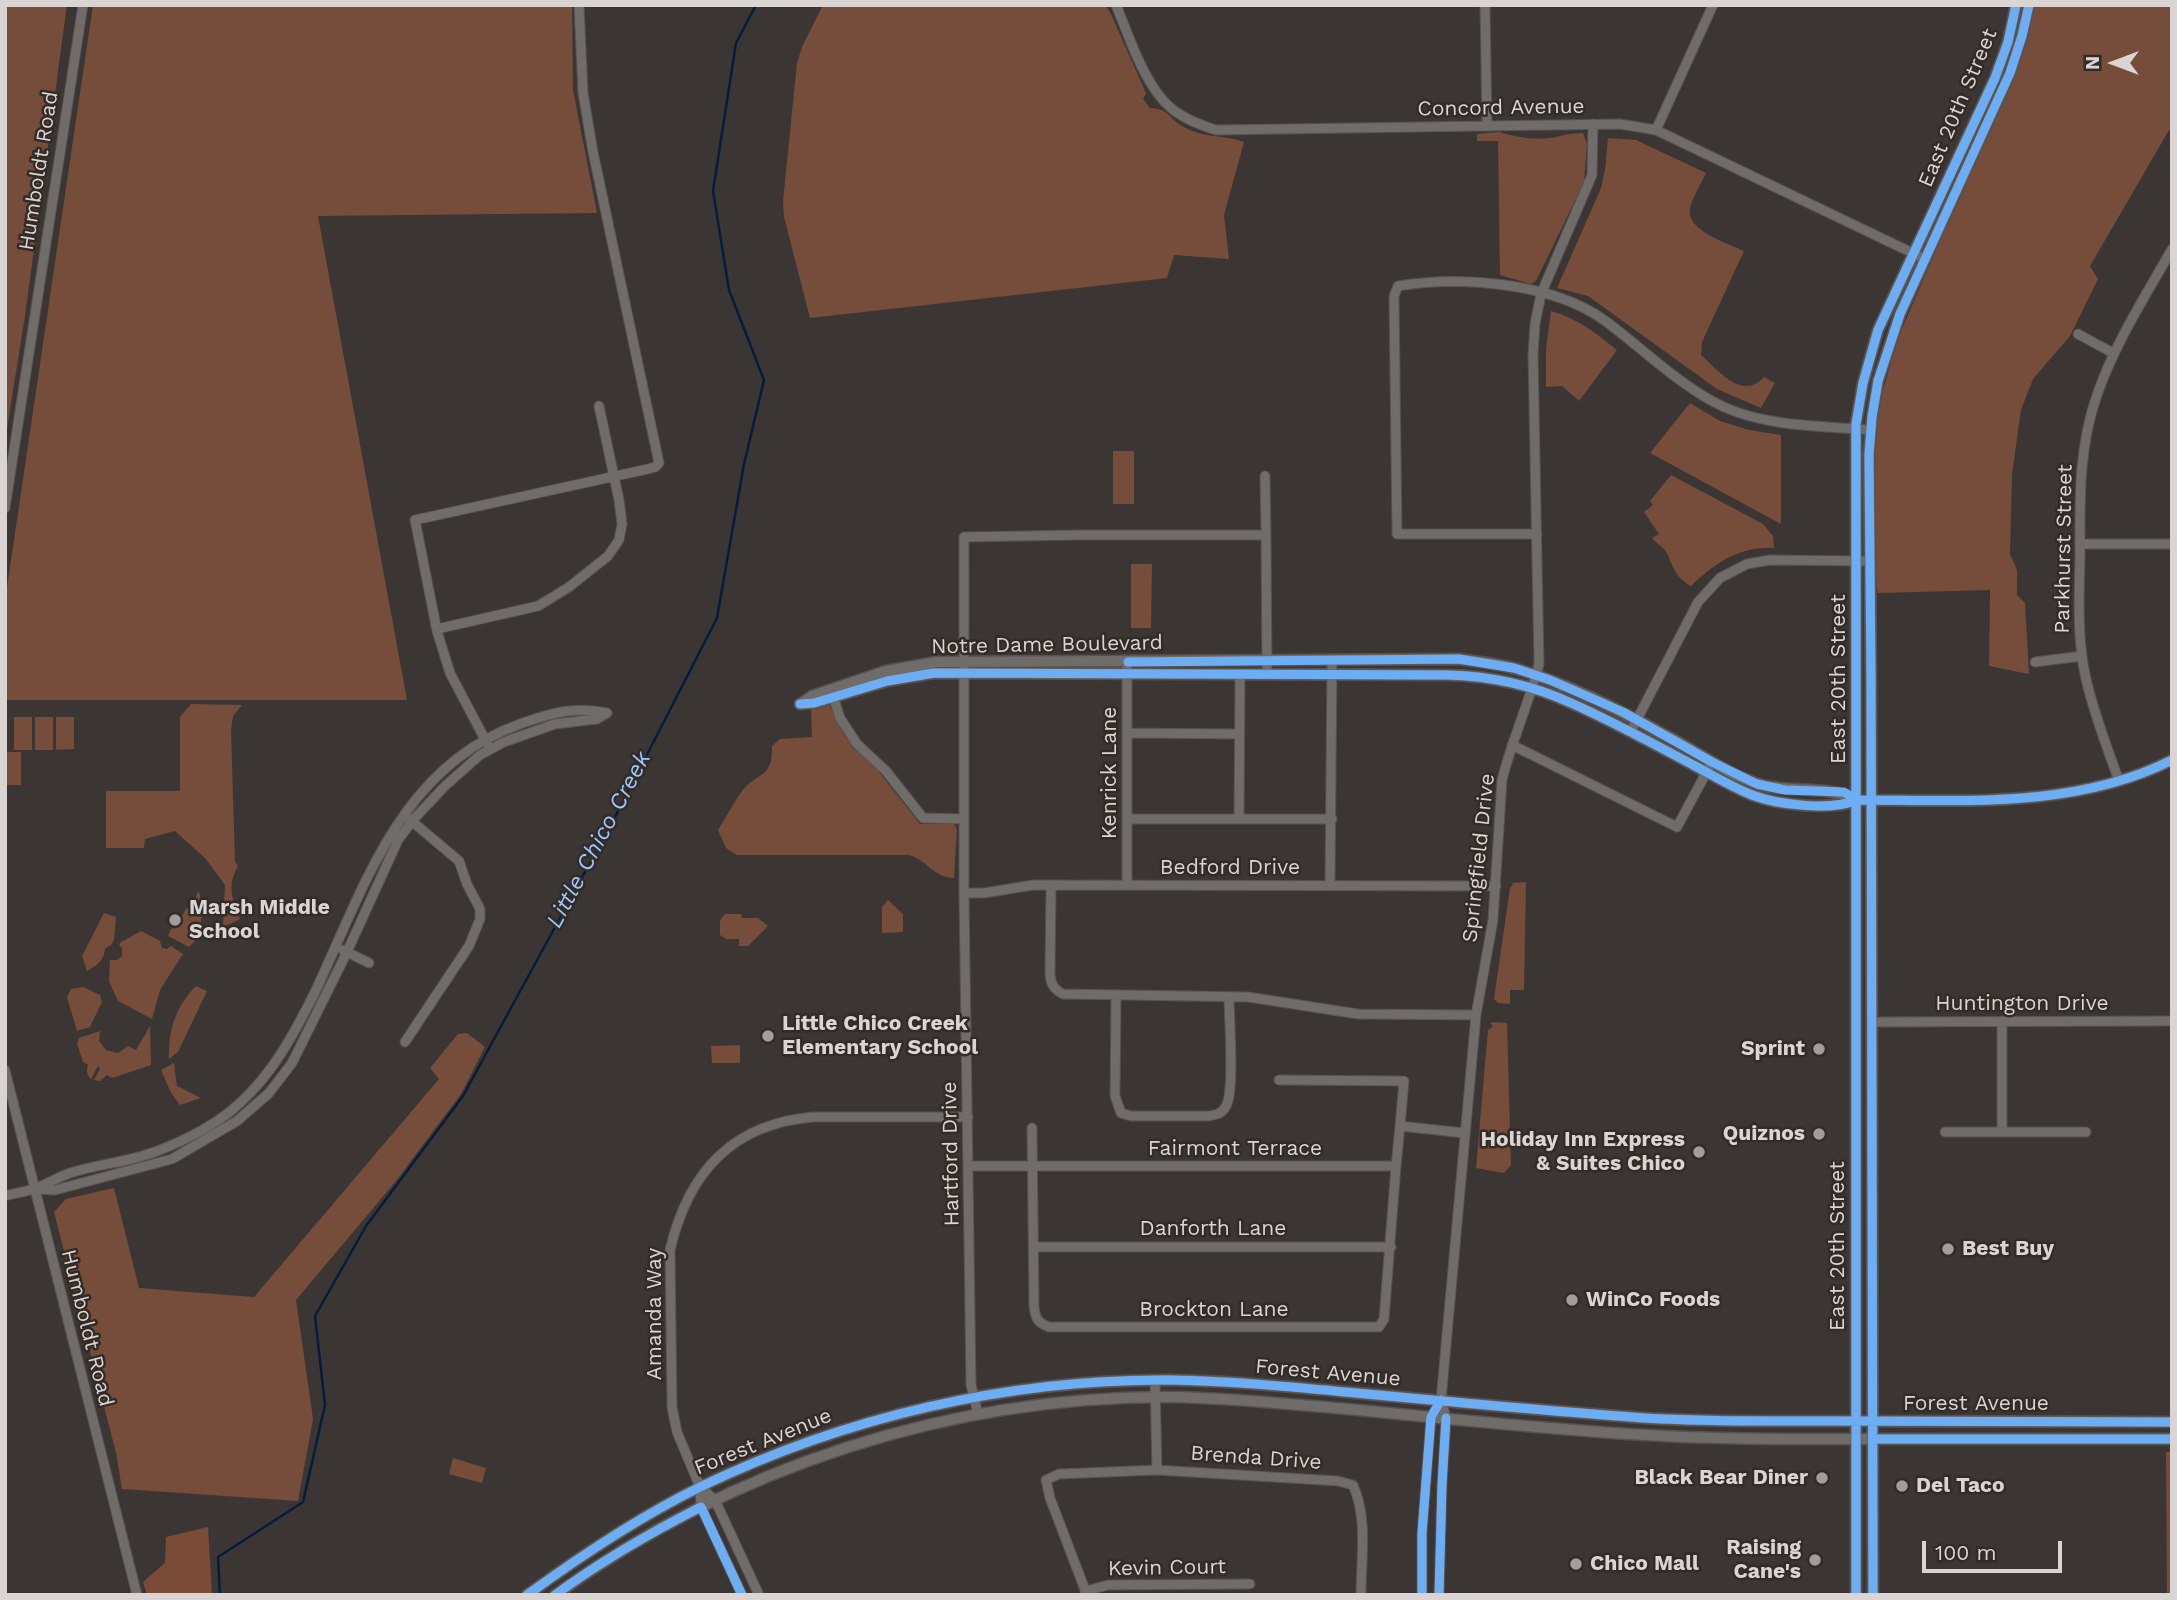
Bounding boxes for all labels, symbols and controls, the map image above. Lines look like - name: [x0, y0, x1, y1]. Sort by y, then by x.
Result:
- street label: East 20th Street: [1913, 25, 2003, 191]
- north arrow: [2079, 28, 2149, 98]
- text: N: [2081, 56, 2104, 70]
- street label: Humboldt Road: [14, 90, 64, 252]
- street label: Concord Avenue: [1417, 94, 1585, 122]
- street label: Parkhurst Street: [2050, 464, 2078, 634]
- street label: East 20th Street: [1826, 594, 1852, 764]
- street label: Notre Dame Boulevard: [931, 630, 1163, 660]
- street label: Kenrick Lane: [1097, 707, 1123, 839]
- water label: Little Chico Creek: [541, 747, 657, 933]
- street label: Springfield Drive: [1458, 772, 1500, 944]
- street label: Bedford Drive: [1160, 855, 1300, 881]
- place label: Marsh Middle School: [189, 895, 330, 945]
- marker: Marsh Middle School: [167, 912, 183, 928]
- street label: Huntington Drive: [1935, 991, 2109, 1017]
- place label: Little Chico Creek Elementary School: [782, 1011, 978, 1061]
- marker: Little Chico Creek Elementary School: [760, 1028, 776, 1044]
- place label: Sprint: [1741, 1036, 1805, 1062]
- marker: Sprint: [1811, 1041, 1827, 1057]
- street label: Hartford Drive: [937, 1081, 965, 1227]
- place label: Quiznos: [1723, 1121, 1805, 1147]
- marker: Quiznos: [1811, 1126, 1827, 1142]
- place label: Holiday Inn Express & Suites Chico: [1481, 1127, 1685, 1177]
- street label: Fairmont Terrace: [1148, 1136, 1322, 1162]
- marker: Holiday Inn Express & Suites Chico: [1691, 1144, 1707, 1160]
- street label: East 20th Street: [1825, 1161, 1851, 1331]
- street label: Danforth Lane: [1140, 1216, 1286, 1242]
- place label: Best Buy: [1962, 1236, 2054, 1262]
- marker: Best Buy: [1940, 1241, 1956, 1257]
- street label: Humboldt Road: [55, 1247, 119, 1409]
- street label: Amanda Way: [642, 1248, 668, 1380]
- place label: WinCo Foods: [1586, 1287, 1720, 1313]
- marker: WinCo Foods: [1564, 1292, 1580, 1308]
- street label: Brockton Lane: [1139, 1297, 1289, 1323]
- street label: Forest Avenue: [1254, 1354, 1402, 1392]
- street label: Forest Avenue: [1903, 1391, 2049, 1417]
- street label: Forest Avenue: [691, 1403, 835, 1481]
- street label: Brenda Drive: [1190, 1441, 1322, 1475]
- place label: Black Bear Diner: [1634, 1465, 1808, 1491]
- marker: Black Bear Diner: [1814, 1470, 1830, 1486]
- place label: Del Taco: [1916, 1473, 2005, 1499]
- marker: Del Taco: [1894, 1478, 1910, 1494]
- scale bar: [1925, 1526, 2065, 1570]
- place label: Raising Cane's: [1726, 1535, 1801, 1585]
- text: 100 m: [1935, 1540, 1997, 1565]
- place label: Chico Mall: [1590, 1551, 1699, 1577]
- marker: Raising Cane's: [1807, 1552, 1823, 1568]
- street label: Kevin Court: [1108, 1554, 1226, 1582]
- marker: Chico Mall: [1568, 1556, 1584, 1572]

